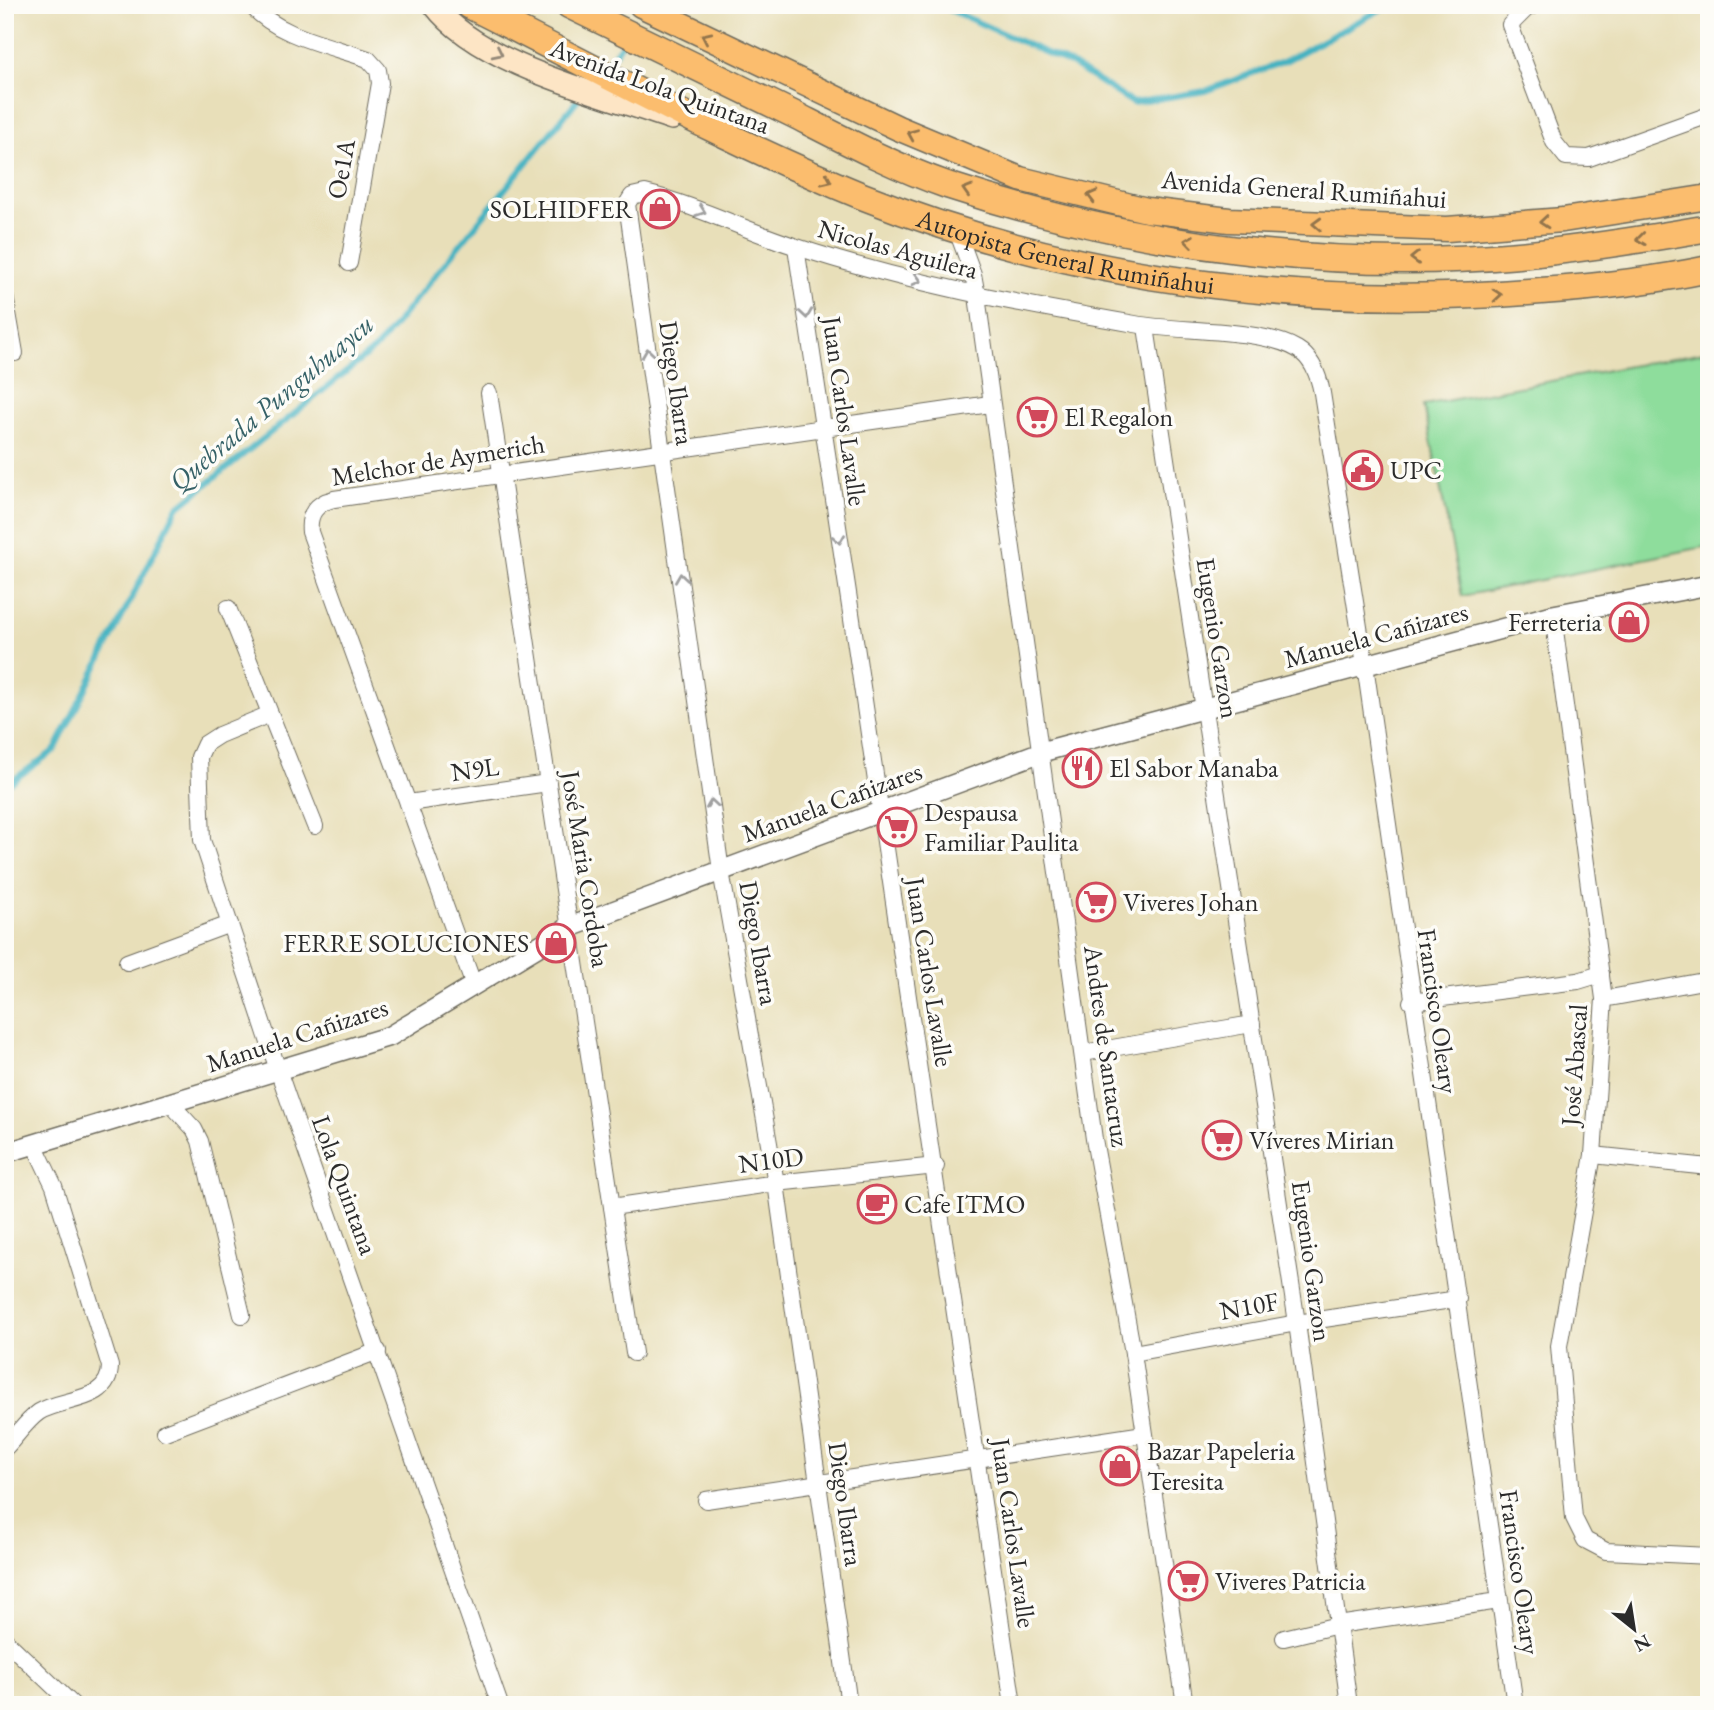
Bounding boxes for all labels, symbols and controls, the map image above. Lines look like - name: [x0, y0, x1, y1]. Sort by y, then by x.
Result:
- street label: Avenida Lola Quintana: [544, 30, 775, 142]
- one-way arrow: [701, 31, 713, 45]
- one-way arrow: [491, 45, 503, 59]
- one-way arrow: [906, 128, 918, 142]
- street label: Oe1A: [319, 135, 363, 202]
- street label: Avenida General Rumiñahui: [1159, 162, 1448, 216]
- one-way arrow: [819, 172, 832, 186]
- one-way arrow: [961, 184, 973, 199]
- shop icon: SOLHIDFER: [639, 188, 681, 230]
- one-way arrow: [1086, 190, 1098, 204]
- place label: SOLHIDFER: [490, 192, 633, 226]
- street label: Autopista General Rumiñahui: [911, 200, 1216, 302]
- one-way arrow: [694, 203, 706, 217]
- street label: Nicolas Aguilera: [814, 211, 982, 287]
- one-way arrow: [1539, 214, 1550, 229]
- one-way arrow: [1312, 217, 1323, 232]
- one-way arrow: [1636, 231, 1647, 246]
- one-way arrow: [1183, 234, 1194, 249]
- one-way arrow: [1409, 250, 1420, 266]
- one-way arrow: [911, 272, 923, 286]
- one-way arrow: [1492, 288, 1503, 303]
- water label: Quebrada Punguhuaycu: [161, 306, 381, 498]
- one-way arrow: [798, 308, 813, 320]
- street label: Juan Carlos Lavalle: [815, 312, 875, 508]
- street label: Diego Ibarra: [651, 319, 703, 448]
- one-way arrow: [641, 347, 656, 359]
- supermarket icon: El Regalon: [1016, 396, 1058, 438]
- place label: El Regalon: [1064, 400, 1174, 434]
- street label: Melchor de Aymerich: [329, 426, 547, 494]
- public building icon: UPC: [1342, 449, 1384, 491]
- place label: UPC: [1390, 453, 1442, 487]
- one-way arrow: [831, 534, 846, 545]
- street label: Eugenio Garzon: [1189, 555, 1248, 721]
- one-way arrow: [673, 573, 688, 584]
- street label: Manuela Cañizares: [1280, 594, 1472, 676]
- shop icon: Ferreteria: [1608, 601, 1650, 643]
- place label: Ferreteria: [1508, 605, 1603, 639]
- restaurant icon: El Sabor Manaba: [1061, 747, 1103, 789]
- street label: N9L: [449, 749, 501, 789]
- place label: El Sabor Manaba: [1109, 751, 1279, 785]
- street label: Manuela Cañizares: [737, 754, 927, 850]
- street label: José Maria Cordoba: [553, 766, 618, 970]
- place label: Despausa Familiar Paulita: [924, 795, 1079, 859]
- one-way arrow: [705, 798, 720, 810]
- supermarket icon: Despausa Familiar Paulita: [876, 806, 918, 848]
- street label: Juan Carlos Lavalle: [898, 873, 962, 1069]
- street label: Diego Ibarra: [731, 878, 787, 1008]
- supermarket icon: Viveres Johan: [1075, 881, 1117, 923]
- place label: Viveres Johan: [1123, 885, 1259, 919]
- shop icon: FERRE SOLUCIONES: [535, 922, 577, 964]
- place label: FERRE SOLUCIONES: [283, 926, 529, 960]
- street label: Francisco Oleary: [1410, 926, 1466, 1096]
- street label: Andres de Santacruz: [1076, 942, 1138, 1149]
- street label: Manuela Cañizares: [202, 990, 392, 1080]
- street label: José Abascal: [1553, 1003, 1595, 1129]
- street label: Lola Quintana: [304, 1111, 386, 1260]
- supermarket icon: Víveres Mirian: [1201, 1119, 1243, 1161]
- place label: Víveres Mirian: [1249, 1123, 1395, 1157]
- street label: N10D: [737, 1139, 805, 1181]
- street label: Eugenio Garzon: [1284, 1178, 1340, 1344]
- cafe icon: Cafe ITMO: [856, 1183, 898, 1225]
- place label: Cafe ITMO: [904, 1187, 1025, 1221]
- street label: N10F: [1217, 1284, 1281, 1328]
- street label: Juan Carlos Lavalle: [984, 1434, 1044, 1630]
- place label: Bazar Papeleria Teresita: [1147, 1434, 1296, 1498]
- street label: Diego Ibarra: [820, 1440, 872, 1569]
- shop icon: Bazar Papeleria Teresita: [1099, 1445, 1141, 1487]
- street label: Francisco Oleary: [1492, 1487, 1548, 1657]
- supermarket icon: Viveres Patricia: [1167, 1560, 1209, 1602]
- place label: Viveres Patricia: [1215, 1564, 1366, 1598]
- north arrow: [1598, 1594, 1668, 1664]
- text: N: [1629, 1629, 1655, 1658]

